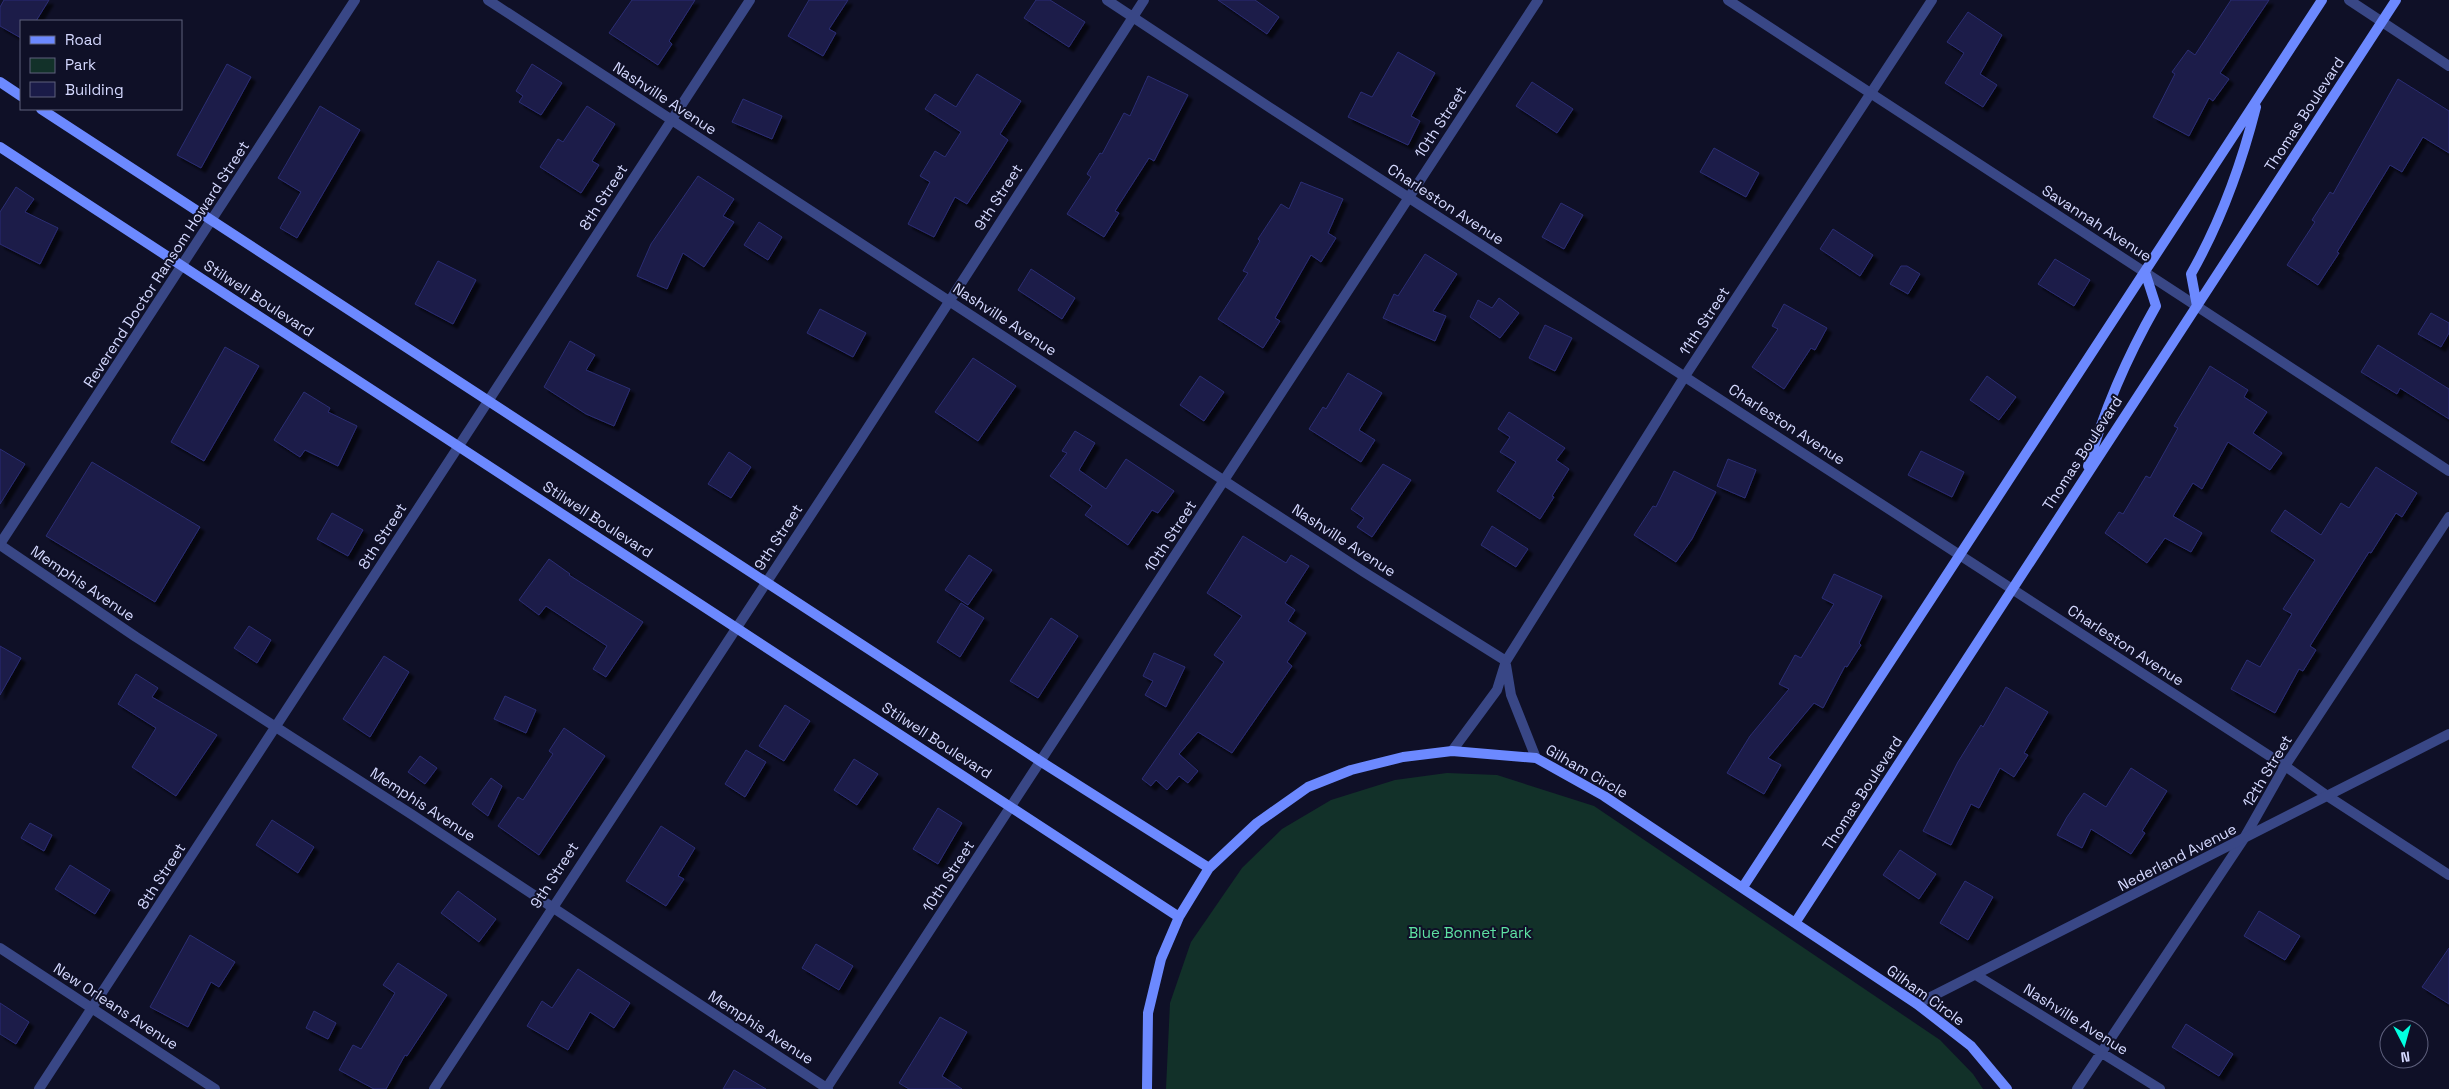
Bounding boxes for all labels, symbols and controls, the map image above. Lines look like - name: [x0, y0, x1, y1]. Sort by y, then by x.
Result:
- legend: [20, 20, 182, 110]
- text: Road: [65, 30, 102, 49]
- street label: Thomas Boulevard: [2260, 53, 2348, 175]
- text: Park: [65, 55, 96, 74]
- street label: Nashville Avenue: [609, 57, 721, 139]
- text: Building: [65, 80, 124, 99]
- street label: 10th Street: [1410, 82, 1470, 161]
- street label: Reverend Doctor Ransom Howard Street: [79, 137, 253, 391]
- street label: Charleston Avenue: [1384, 159, 1508, 249]
- street label: 8th Street: [575, 160, 631, 234]
- street label: 9th Street: [970, 160, 1026, 234]
- street label: Savannah Avenue: [2039, 181, 2155, 266]
- street label: Stilwell Boulevard: [200, 255, 318, 341]
- street label: Nashville Avenue: [949, 278, 1061, 360]
- street label: 11th Street: [1675, 283, 1733, 359]
- street label: Charleston Avenue: [1725, 379, 1849, 469]
- street label: Thomas Boulevard: [2038, 392, 2126, 514]
- street label: Stilwell Boulevard: [539, 476, 657, 562]
- street label: 10th Street: [1140, 496, 1200, 575]
- street label: 8th Street: [354, 499, 410, 573]
- street label: Nashville Avenue: [1288, 499, 1400, 581]
- street label: 9th Street: [750, 500, 806, 574]
- street label: Memphis Avenue: [27, 541, 139, 625]
- street label: Charleston Avenue: [2064, 600, 2188, 690]
- street label: Stilwell Boulevard: [878, 697, 996, 783]
- street label: 12th Street: [2238, 731, 2296, 811]
- street label: Thomas Boulevard: [1818, 732, 1906, 854]
- street label: Gilham Circle: [1542, 740, 1632, 802]
- street label: Memphis Avenue: [367, 763, 479, 845]
- street label: Nederland Avenue: [2114, 819, 2240, 895]
- street label: 10th Street: [918, 836, 978, 915]
- street label: 9th Street: [526, 838, 582, 912]
- street label: 8th Street: [133, 839, 189, 913]
- park label: Blue Bonnet Park: [1408, 923, 1532, 942]
- street label: New Orleans Avenue: [50, 958, 182, 1054]
- street label: Gilham Circle: [1883, 960, 1969, 1030]
- street label: Nashville Avenue: [2020, 979, 2132, 1059]
- street label: Memphis Avenue: [705, 986, 817, 1068]
- north arrow: [2379, 1019, 2429, 1069]
- text: N: [2400, 1047, 2411, 1066]

